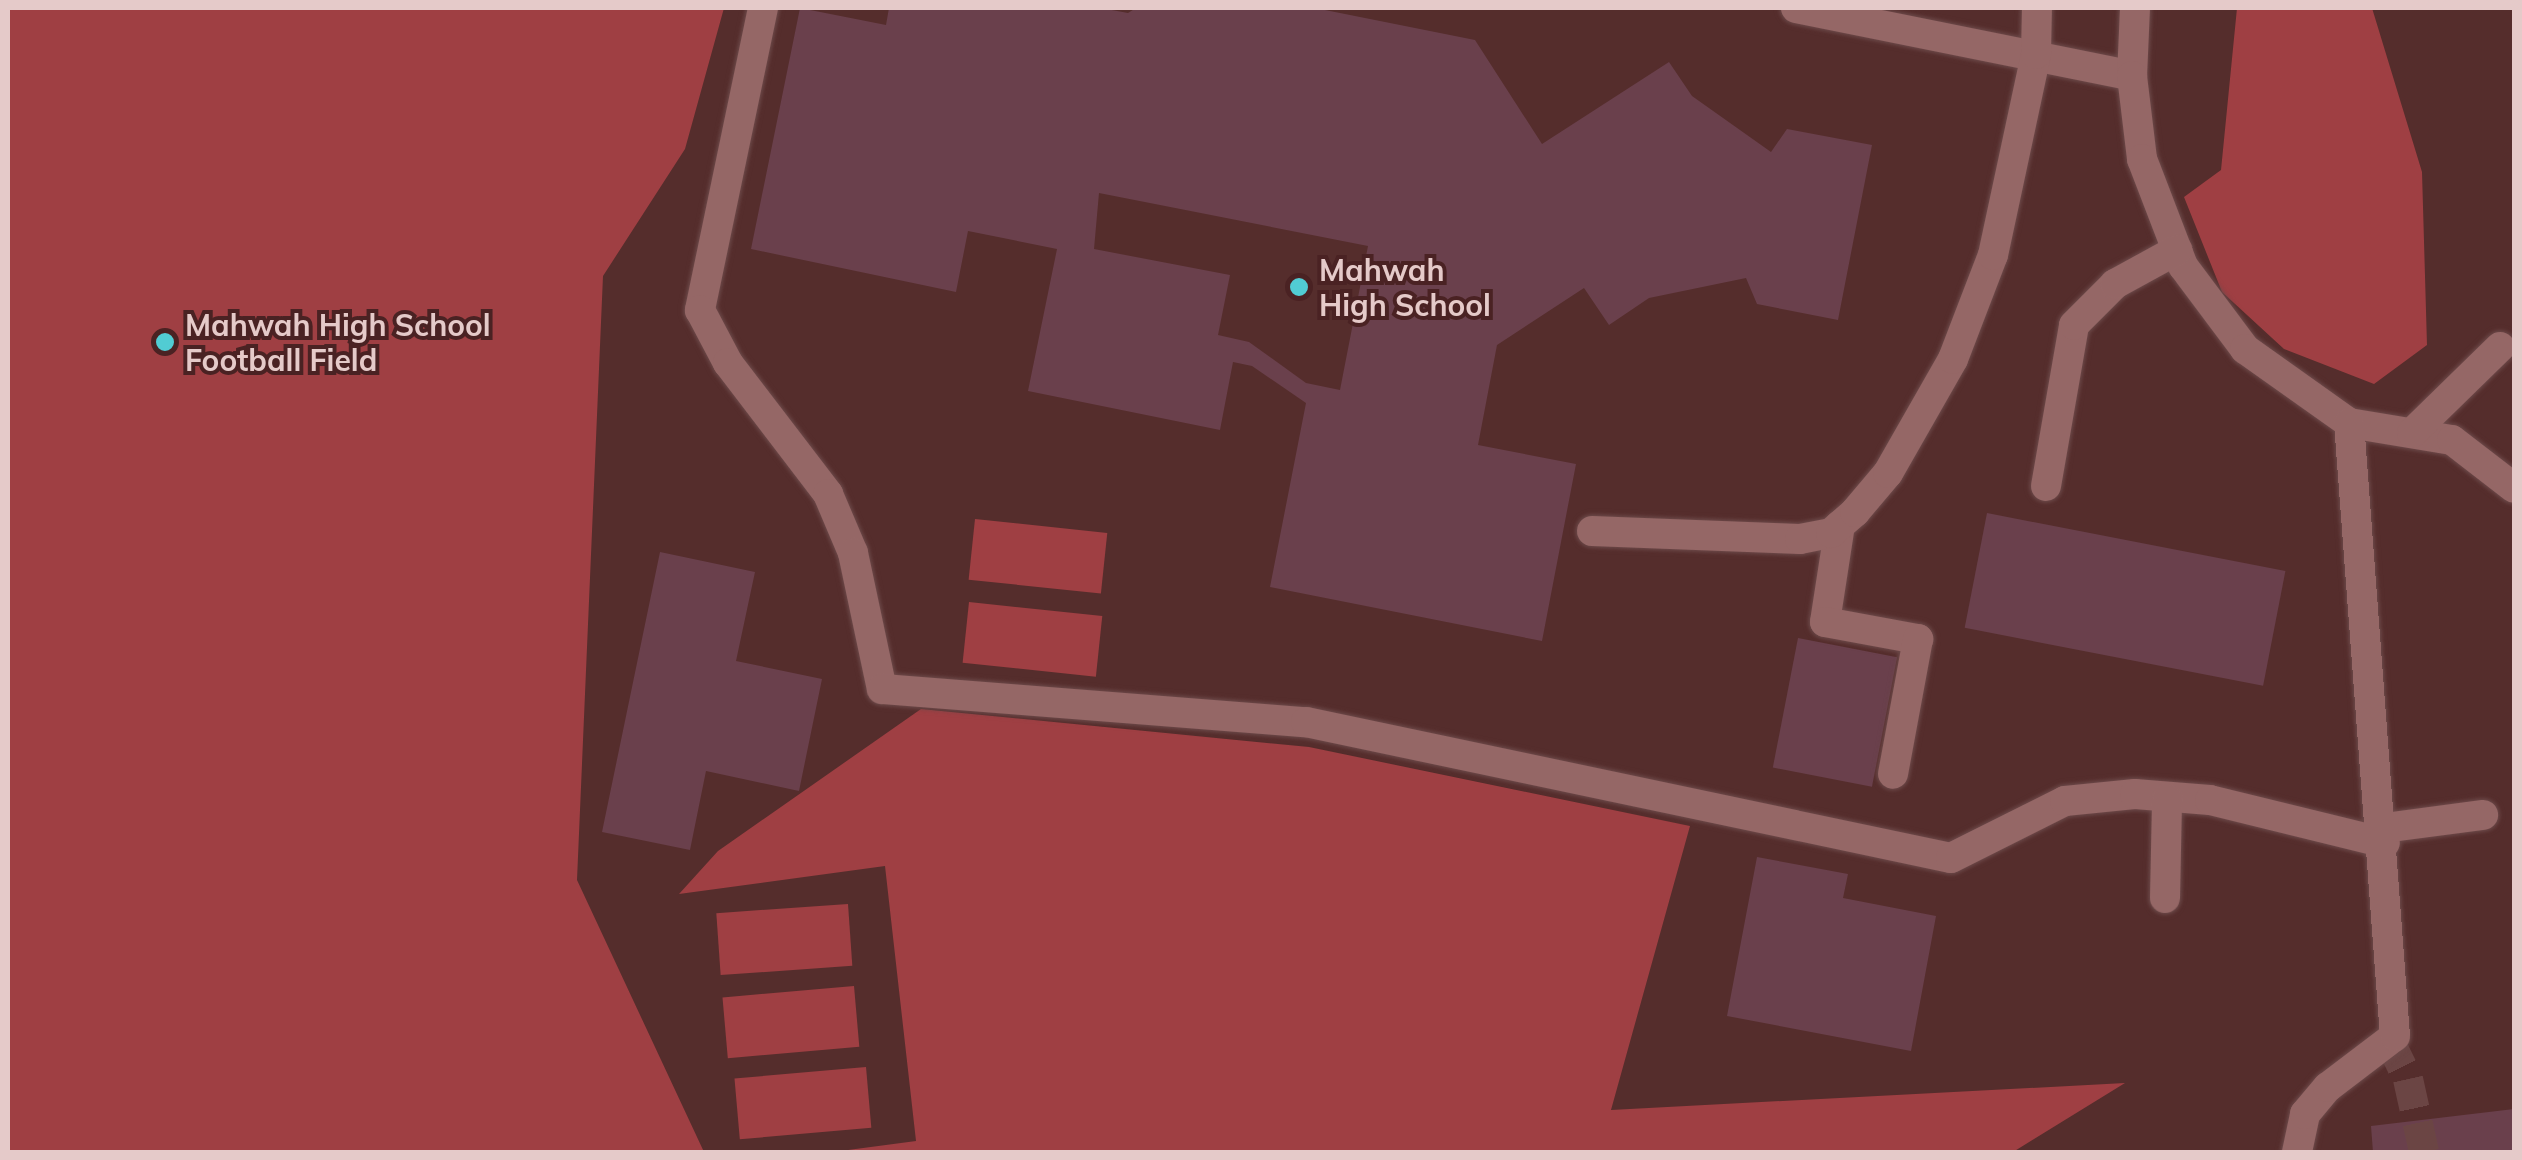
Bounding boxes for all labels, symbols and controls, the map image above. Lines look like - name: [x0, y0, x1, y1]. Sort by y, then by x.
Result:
- place label: Mahwah High School: [1319, 252, 1491, 322]
- marker: Mahwah High School: [1288, 276, 1310, 298]
- place label: Mahwah High School Football Field: [185, 307, 491, 378]
- marker: Mahwah High School Football Field: [154, 331, 176, 353]

